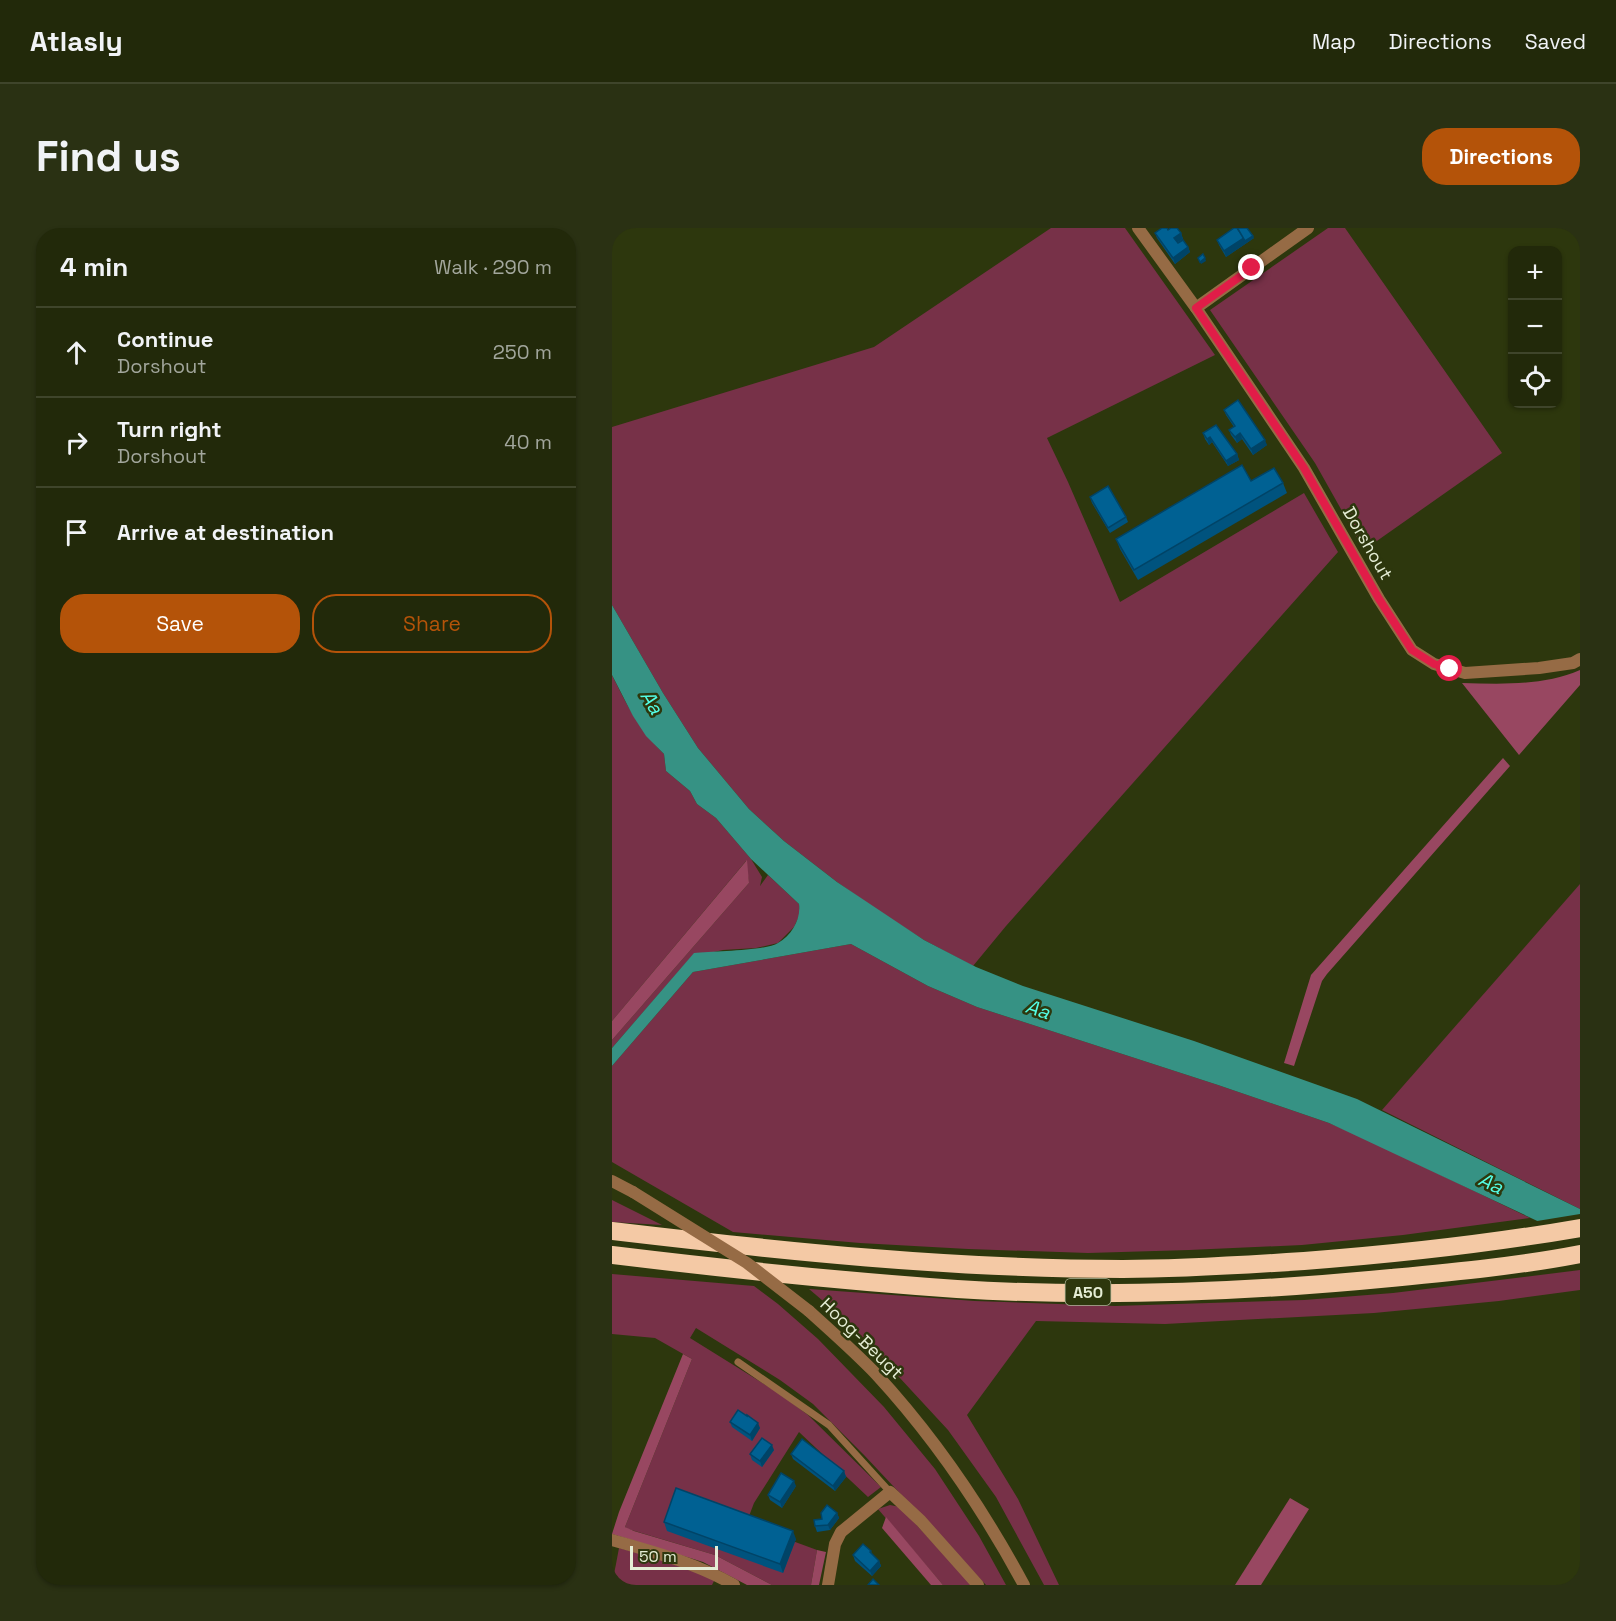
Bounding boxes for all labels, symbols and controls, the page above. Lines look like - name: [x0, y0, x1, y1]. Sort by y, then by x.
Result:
- text: Atlasly: [30, 23, 123, 59]
- text: Map: [1312, 28, 1356, 55]
- text: Directions: [1389, 28, 1492, 55]
- text: Saved: [1525, 28, 1586, 55]
- button: Directions: [1422, 128, 1580, 185]
- text: Find us: [36, 130, 181, 183]
- map controls: [1508, 246, 1562, 408]
- button: +: [1508, 246, 1562, 300]
- text: 4 min: [60, 250, 128, 284]
- text: Walk · 290 m: [434, 254, 552, 280]
- route end: [1238, 254, 1264, 280]
- button: −: [1508, 300, 1562, 354]
- text: Continue: [117, 325, 213, 353]
- icon: ahead: [60, 336, 93, 369]
- text: 250 m: [493, 339, 552, 365]
- text: Dorshout: [117, 353, 207, 379]
- button: locate: [1508, 354, 1562, 408]
- text: Turn right: [117, 415, 222, 443]
- icon: right: [60, 426, 93, 459]
- text: 40 m: [504, 429, 552, 455]
- text: Dorshout: [117, 443, 207, 469]
- street label: Dorshout: [1338, 502, 1398, 584]
- icon: arrive: [60, 516, 93, 549]
- text: Arrive at destination: [117, 518, 334, 546]
- button: Save: [60, 594, 300, 653]
- button: Share: [312, 594, 552, 653]
- route start: [1436, 655, 1462, 681]
- water label: Aa: [635, 685, 670, 719]
- water label: Aa: [1022, 993, 1054, 1025]
- water label: Aa: [1474, 1166, 1508, 1200]
- road number: A50: [1066, 1279, 1110, 1305]
- street label: Hoog-Beugt: [815, 1292, 909, 1384]
- scale bar: [630, 1543, 718, 1570]
- text: 50 m: [639, 1546, 677, 1567]

